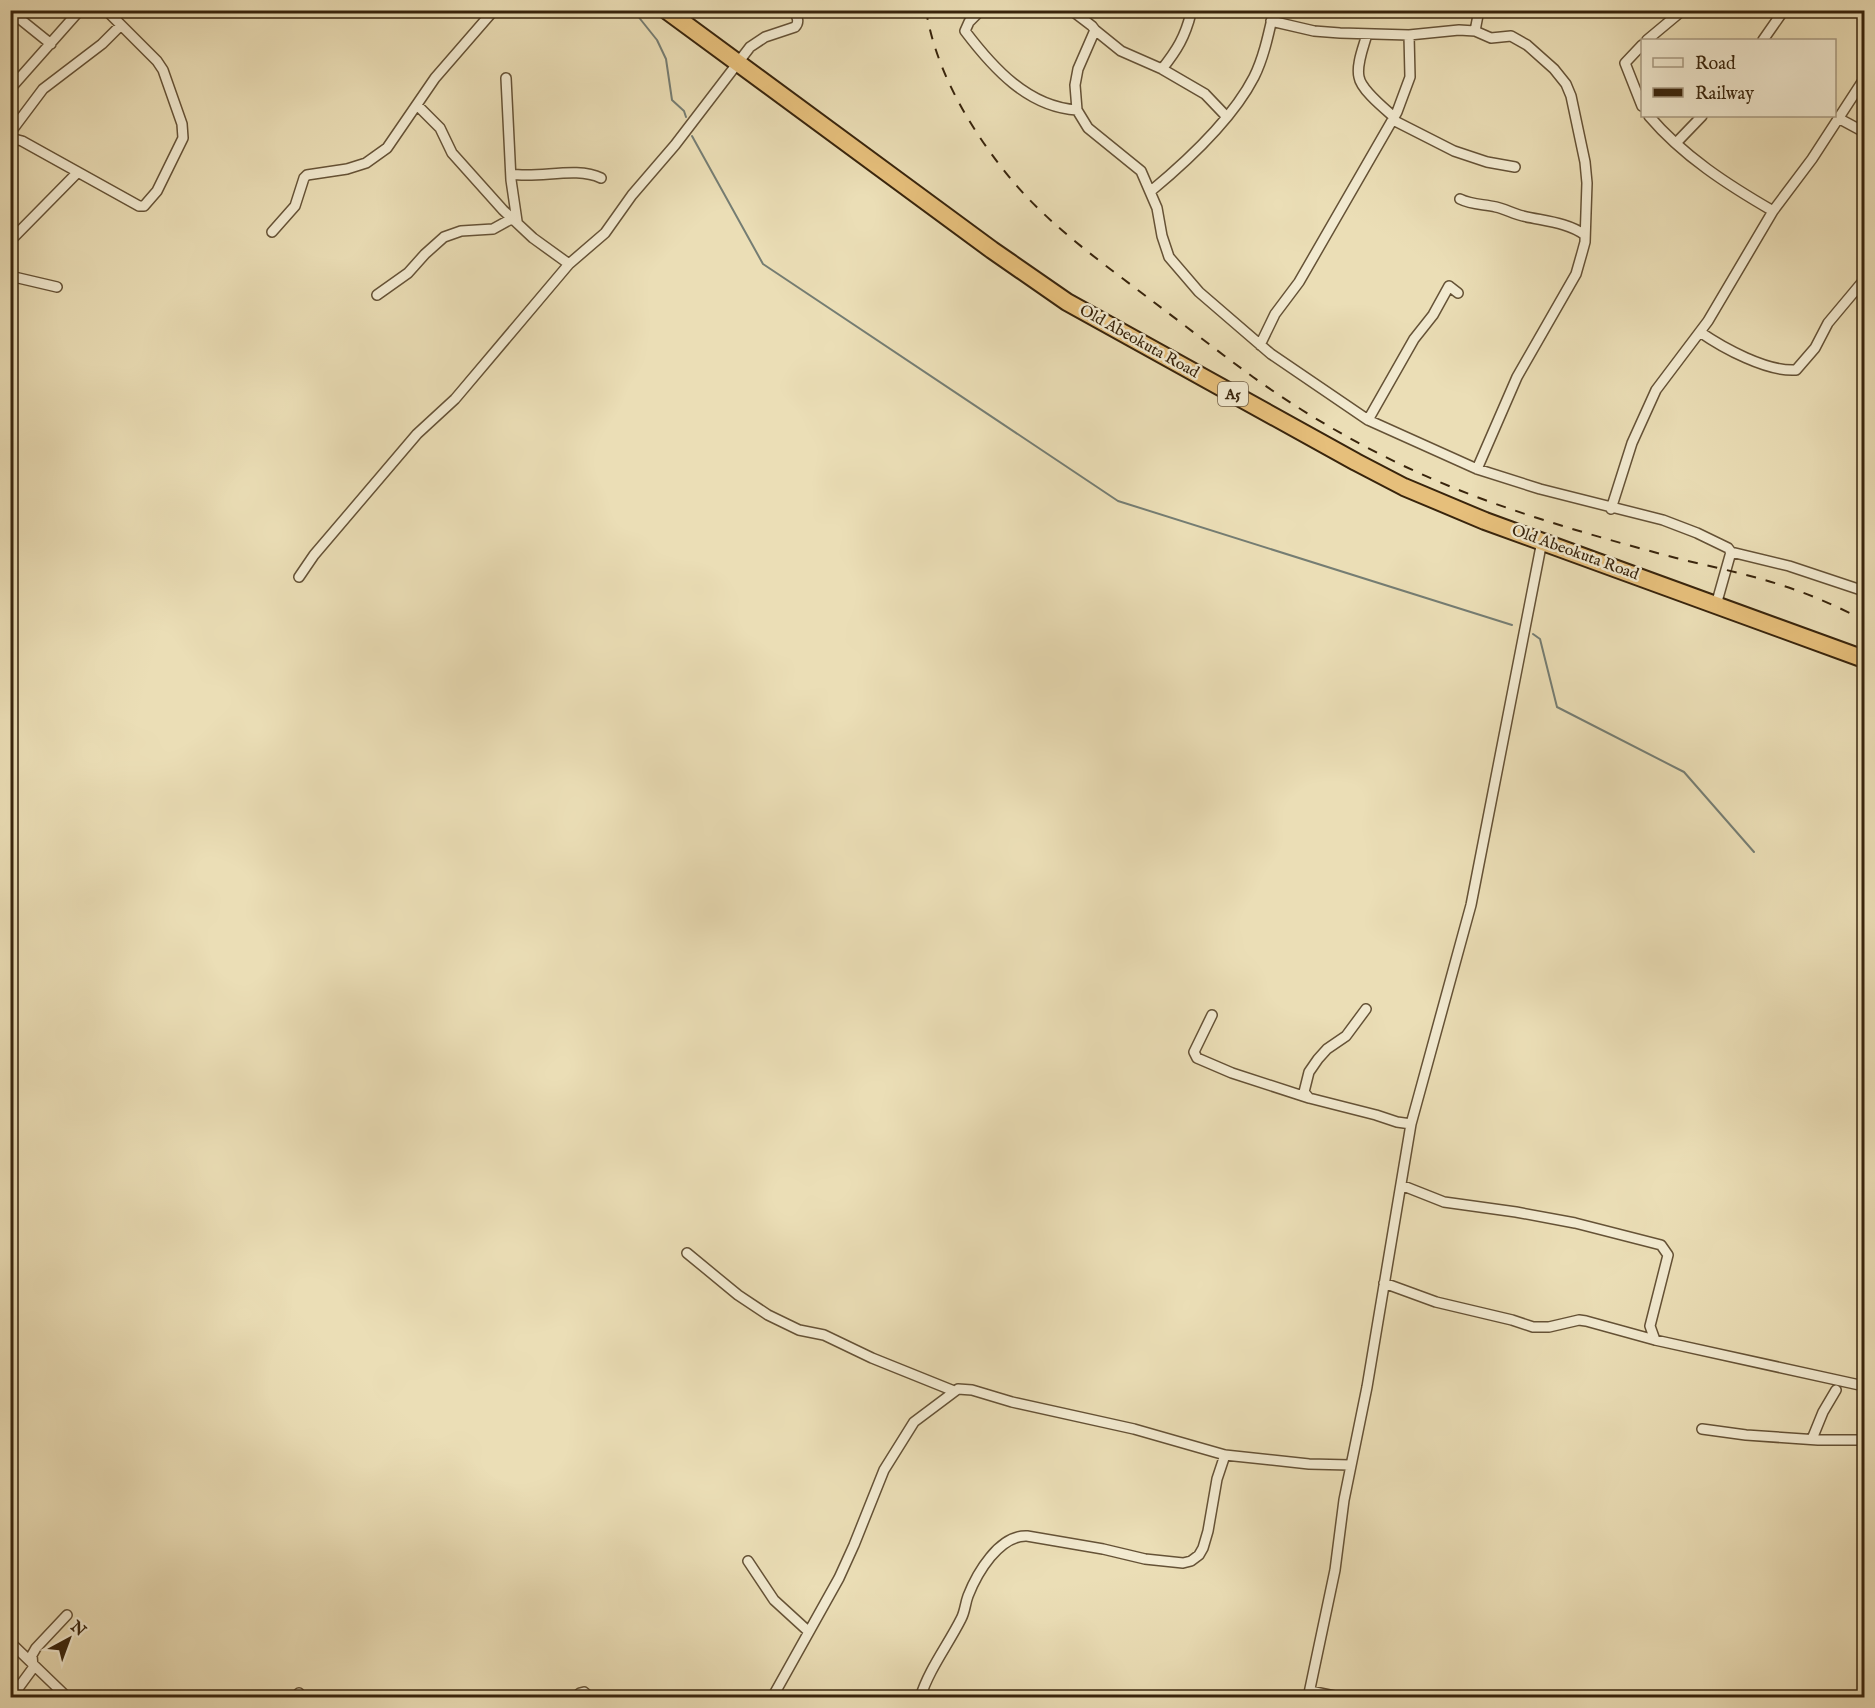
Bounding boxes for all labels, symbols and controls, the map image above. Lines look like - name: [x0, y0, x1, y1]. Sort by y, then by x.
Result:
- legend: [1641, 39, 1836, 117]
- text: Road: [1695, 53, 1736, 76]
- text: Railway: [1695, 83, 1754, 106]
- street label: Old Abeokuta Road: [1076, 301, 1203, 383]
- road number: A5: [1218, 382, 1248, 406]
- street label: Old Abeokuta Road: [1509, 521, 1642, 585]
- north arrow: [39, 1609, 99, 1669]
- text: N: [65, 1616, 89, 1641]

